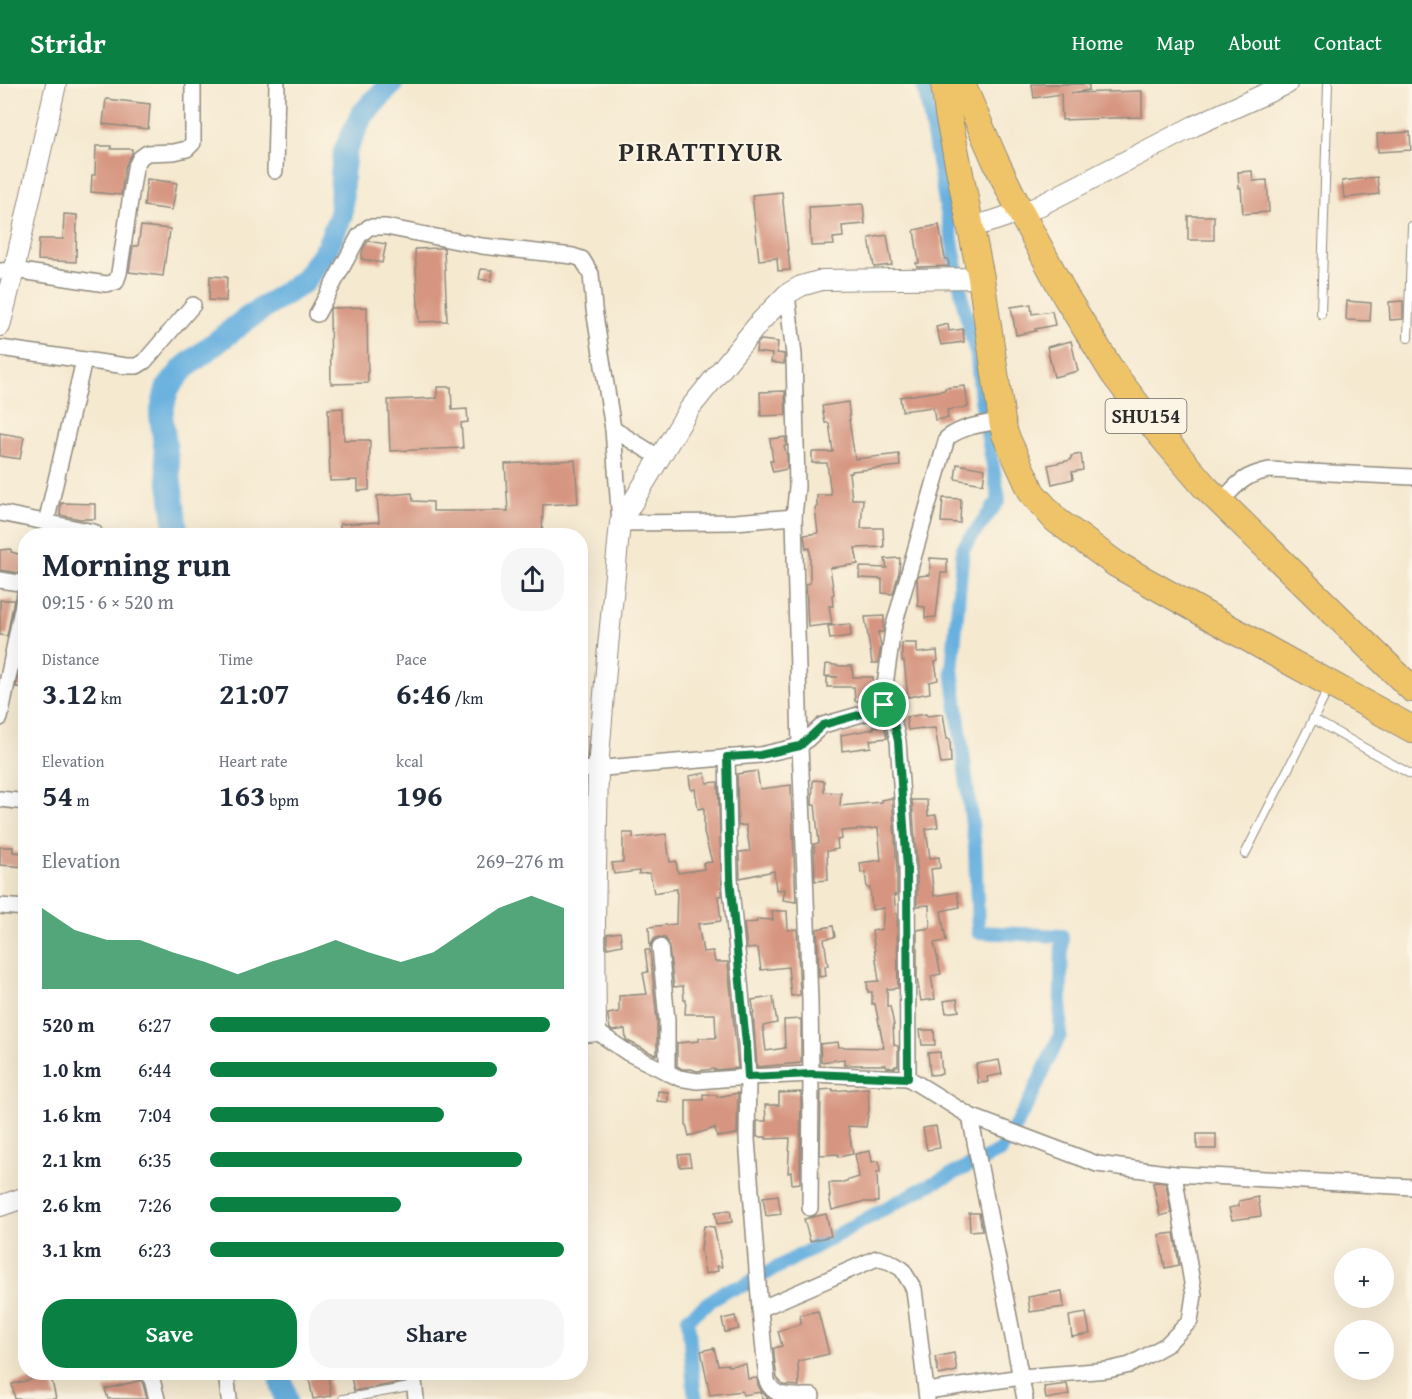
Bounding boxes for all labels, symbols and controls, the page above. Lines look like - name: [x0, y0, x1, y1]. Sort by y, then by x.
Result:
- text: Stridr: [30, 22, 106, 63]
- text: Home: [1072, 27, 1123, 58]
- text: Map: [1156, 27, 1195, 58]
- text: About: [1228, 27, 1281, 58]
- text: Contact: [1314, 27, 1382, 58]
- district label: PIRATTIYUR: [618, 131, 784, 171]
- road number: SHU154: [1106, 399, 1186, 433]
- text: Morning run: [42, 540, 231, 588]
- button: share: [501, 548, 564, 611]
- text: 09:15 · 6 × 520 m: [42, 587, 174, 616]
- text: Distance: [42, 647, 99, 671]
- text: Time: [219, 647, 253, 671]
- text: Pace: [396, 647, 427, 671]
- text: 3.12: [42, 671, 97, 715]
- text: 21:07: [219, 671, 290, 715]
- text: 6:46: [396, 671, 451, 715]
- pin: [858, 679, 909, 730]
- text: km: [97, 686, 122, 710]
- text: /km: [451, 686, 483, 710]
- icon: arrive: [867, 688, 900, 721]
- text: Elevation: [42, 749, 105, 773]
- text: Heart rate: [219, 749, 288, 773]
- text: kcal: [396, 749, 423, 773]
- text: 54: [42, 773, 73, 817]
- text: 163: [219, 773, 266, 817]
- text: 196: [396, 773, 443, 817]
- text: m: [73, 788, 90, 812]
- text: bpm: [266, 788, 299, 812]
- text: Elevation: [42, 846, 120, 875]
- text: 269–276 m: [476, 846, 564, 875]
- text: 520 m: [42, 1010, 95, 1039]
- text: 6:27: [138, 1010, 172, 1039]
- text: 1.0 km: [42, 1055, 101, 1084]
- text: 6:44: [138, 1055, 172, 1084]
- text: 1.6 km: [42, 1100, 101, 1129]
- text: 7:04: [138, 1100, 172, 1129]
- text: 2.1 km: [42, 1145, 101, 1174]
- text: 6:35: [138, 1145, 172, 1174]
- text: 2.6 km: [42, 1190, 101, 1219]
- text: 7:26: [138, 1190, 172, 1219]
- text: 3.1 km: [42, 1235, 101, 1264]
- text: 6:23: [138, 1235, 172, 1264]
- map controls: [1334, 1248, 1394, 1380]
- button: +: [1334, 1248, 1394, 1308]
- button: Save: [42, 1299, 297, 1368]
- button: Share: [309, 1299, 564, 1368]
- button: −: [1334, 1320, 1394, 1380]

